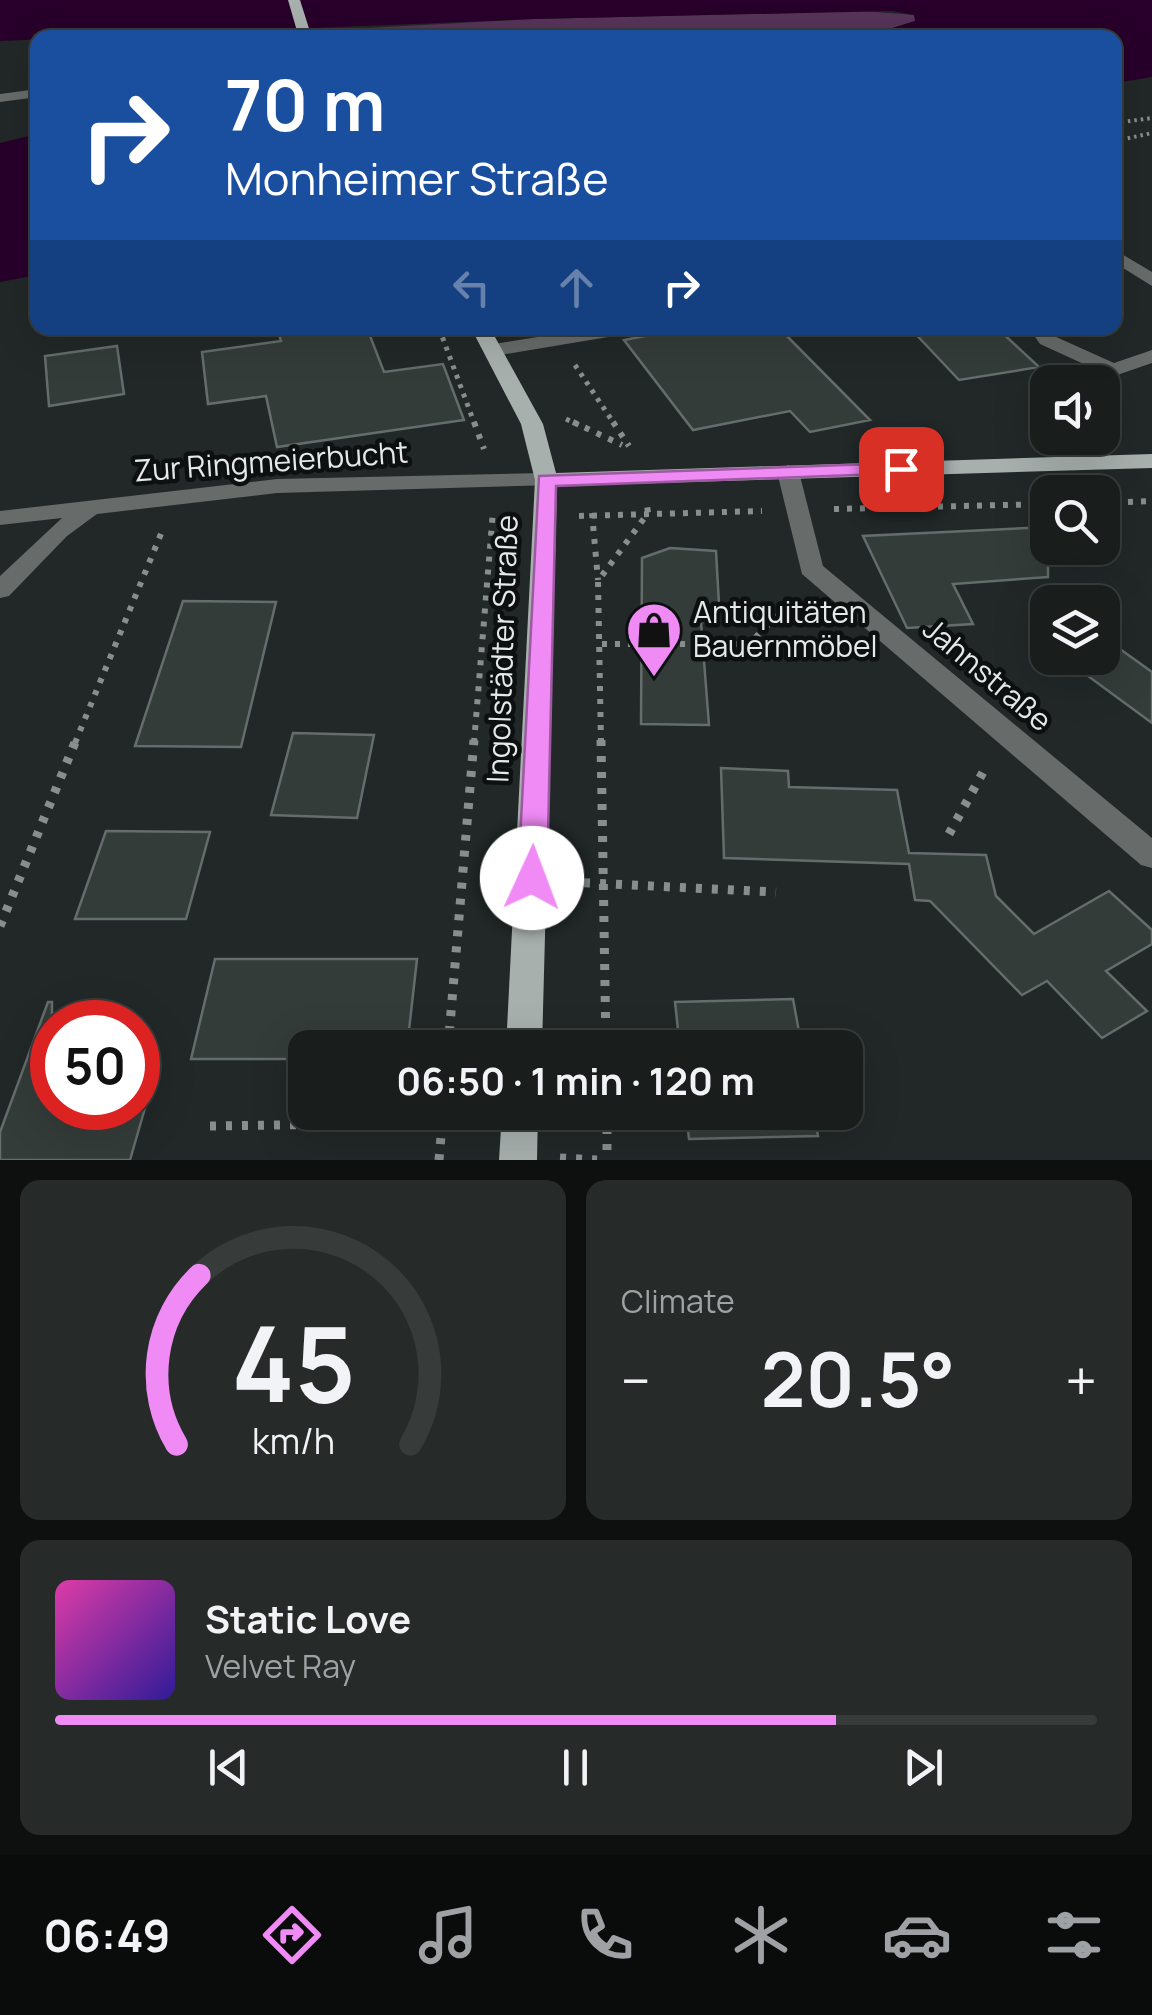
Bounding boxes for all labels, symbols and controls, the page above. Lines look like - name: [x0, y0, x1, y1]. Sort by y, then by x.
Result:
- text: 70 m: [225, 56, 385, 152]
- icon: right: [60, 70, 190, 200]
- text: Monheimer Straße: [225, 147, 609, 209]
- icon: left: [444, 260, 499, 315]
- icon: ahead: [549, 260, 604, 315]
- icon: right: [654, 260, 709, 315]
- map controls: [1030, 365, 1120, 675]
- button: sound: [1030, 365, 1120, 455]
- pin: [859, 427, 944, 512]
- street label: Zur Ringmeierbucht: [132, 430, 409, 491]
- icon: arrive: [874, 442, 929, 497]
- button: search: [1030, 475, 1120, 565]
- street label: Ingolstädter Straße: [476, 514, 527, 784]
- button: layers: [1030, 585, 1120, 675]
- place label: Antiquitäten Bauernmöbel: [693, 591, 877, 666]
- shop icon: Antiquitäten Bauernmöbel: [624, 600, 684, 679]
- street label: Jahnstraße: [915, 608, 1061, 740]
- position arrow: [480, 826, 584, 930]
- speed limit sign: 50: [30, 1000, 160, 1130]
- text: 06:50 · 1 min · 120 m: [396, 1054, 755, 1106]
- text: Climate: [621, 1279, 735, 1323]
- text: 45: [231, 1291, 355, 1433]
- text: 20.5°: [761, 1327, 955, 1430]
- text: −: [621, 1342, 651, 1418]
- text: +: [1065, 1342, 1097, 1418]
- text: km/h: [251, 1416, 335, 1465]
- text: Static Love: [205, 1592, 411, 1644]
- text: Velvet Ray: [205, 1644, 356, 1688]
- icon: previous: [201, 1740, 256, 1795]
- icon: pause: [548, 1740, 603, 1795]
- icon: next: [896, 1740, 951, 1795]
- icon: directions: [257, 1900, 327, 1970]
- icon: music: [413, 1900, 483, 1970]
- icon: phone: [570, 1900, 640, 1970]
- icon: climate: [726, 1900, 796, 1970]
- icon: car: [882, 1900, 952, 1970]
- icon: filters: [1039, 1900, 1109, 1970]
- text: 06:49: [43, 1904, 170, 1966]

